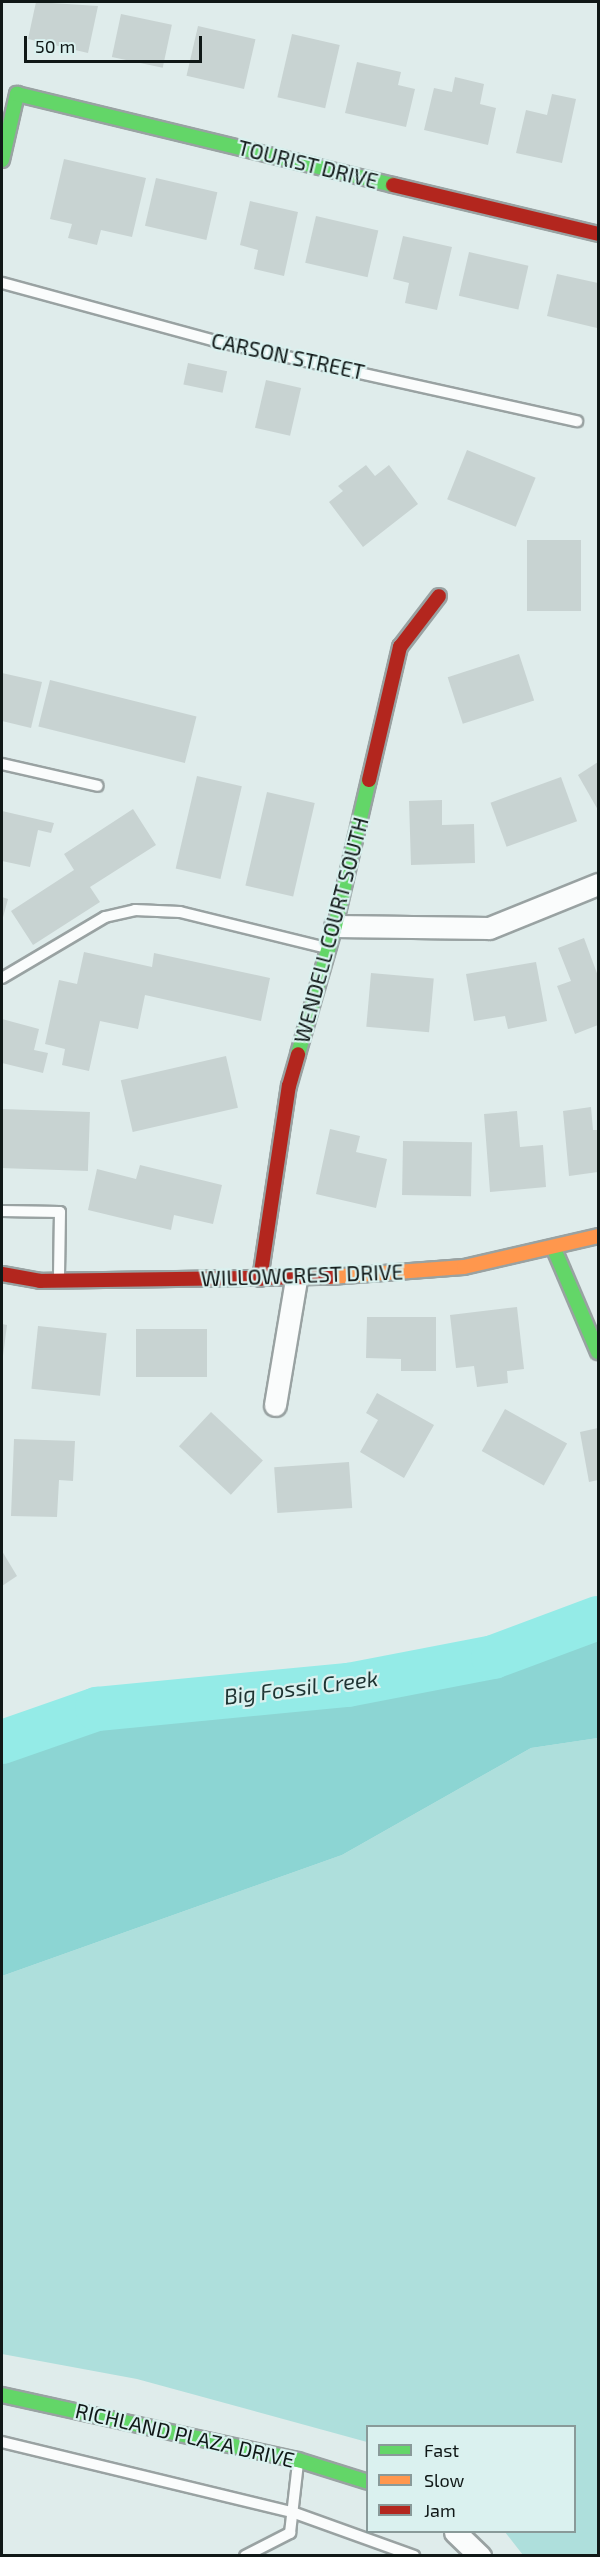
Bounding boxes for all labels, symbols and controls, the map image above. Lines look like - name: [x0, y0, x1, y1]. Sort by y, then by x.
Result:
- scale bar: [27, 24, 206, 62]
- text: 50 m: [35, 35, 75, 57]
- street label: TOURIST DRIVE: [235, 134, 381, 194]
- street label: CARSON STREET: [209, 327, 367, 385]
- street label: WENDELL COURT SOUTH: [289, 814, 373, 1046]
- street label: WILLOWCREST DRIVE: [200, 1259, 404, 1291]
- water label: Big Fossil Creek: [222, 1664, 380, 1710]
- street label: RICHLAND PLAZA DRIVE: [73, 2397, 297, 2473]
- legend: [366, 2425, 576, 2533]
- text: Fast: [424, 2439, 459, 2461]
- text: Slow: [424, 2469, 464, 2491]
- text: Jam: [424, 2499, 456, 2521]

